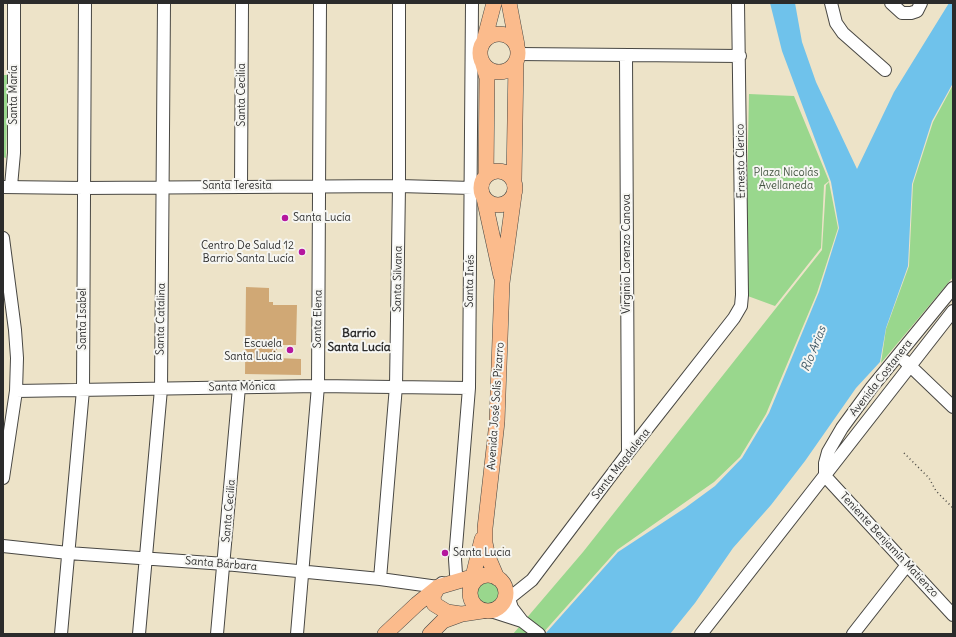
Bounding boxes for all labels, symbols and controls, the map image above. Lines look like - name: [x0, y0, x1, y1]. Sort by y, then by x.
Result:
- street label: Santa Cecilia: [235, 63, 249, 127]
- street label: Santa María: [7, 65, 21, 125]
- street label: Ernesto Clerico: [734, 123, 748, 199]
- park label: Plaza Nicolás Avellaneda: [754, 166, 818, 192]
- street label: Santa Teresita: [202, 179, 272, 193]
- street label: Virginio Lorenzo Canova: [620, 194, 634, 314]
- place label: Santa Lucía: [293, 211, 351, 225]
- marker: Santa Lucía: [280, 213, 290, 223]
- place label: Centro De Salud 12 Barrio Santa Lucía: [201, 239, 294, 265]
- street label: Santa Silvana: [391, 246, 405, 312]
- marker: Centro De Salud 12 Barrio Santa Lucía: [297, 247, 307, 257]
- street label: Santa Inés: [463, 254, 477, 308]
- street label: Santa Catalina: [154, 283, 168, 355]
- street label: Santa Isabel: [76, 288, 90, 350]
- street label: Santa Elena: [311, 289, 325, 349]
- water label: Río Arias: [798, 324, 830, 374]
- district label: Barrio Santa Lucía: [327, 327, 391, 355]
- place label: Escuela Santa Lucia: [224, 337, 282, 363]
- street label: Avenida Costanera: [847, 337, 915, 419]
- street label: Avenida José Solís Pizarro: [485, 342, 507, 470]
- marker: Escuela Santa Lucia: [285, 345, 295, 355]
- street label: Santa Mónica: [208, 380, 276, 394]
- street label: Santa Magdalena: [589, 426, 653, 502]
- street label: Santa Cecilia: [220, 479, 238, 543]
- street label: Teniente Benjamín Matienzo: [837, 490, 941, 600]
- place label: Santa Lucia: [453, 546, 511, 560]
- marker: Santa Lucia: [440, 548, 450, 558]
- street label: Santa Bárbara: [184, 554, 258, 574]

